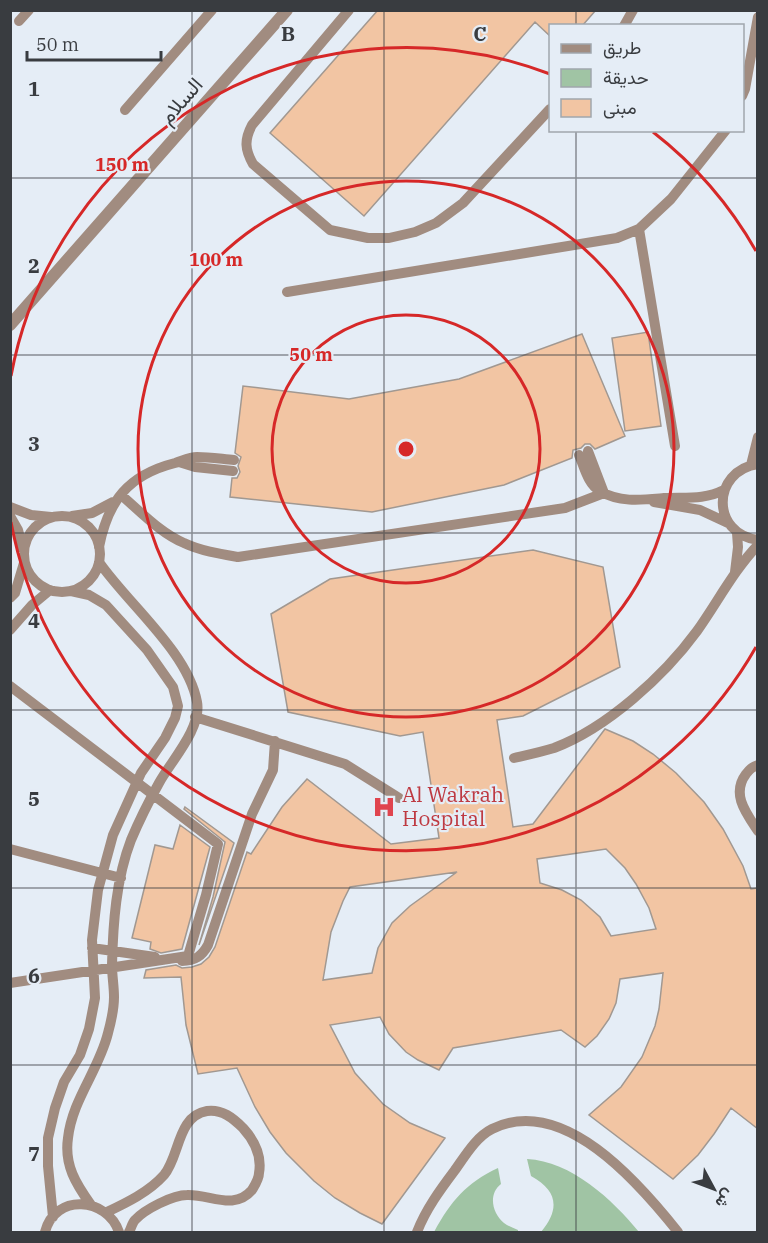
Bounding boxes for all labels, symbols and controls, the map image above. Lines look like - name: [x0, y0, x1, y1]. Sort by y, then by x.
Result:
- text: B: [281, 20, 295, 47]
- text: C: [473, 20, 487, 47]
- scale bar: [27, 24, 160, 62]
- legend: [549, 24, 744, 132]
- text: 50 m: [36, 33, 79, 56]
- text: طريق: [603, 36, 641, 59]
- text: حديقة: [603, 66, 649, 89]
- street label: السلام: [152, 71, 209, 130]
- text: 1: [28, 75, 40, 102]
- text: مبنى: [603, 96, 637, 119]
- text: 150 m: [95, 153, 150, 176]
- text: 100 m: [189, 248, 244, 271]
- text: 2: [28, 252, 40, 279]
- text: 50 m: [289, 343, 333, 366]
- text: 3: [28, 430, 40, 457]
- centre of rings: [396, 439, 416, 459]
- text: 4: [28, 607, 40, 634]
- place label: Al Wakrah Hospital: [402, 780, 504, 832]
- text: 5: [28, 785, 40, 812]
- hospital icon: Al Wakrah Hospital: [371, 794, 397, 820]
- text: 6: [28, 962, 40, 989]
- text: 7: [28, 1140, 40, 1167]
- north arrow: [684, 1159, 744, 1219]
- text: ش: [711, 1185, 739, 1213]

